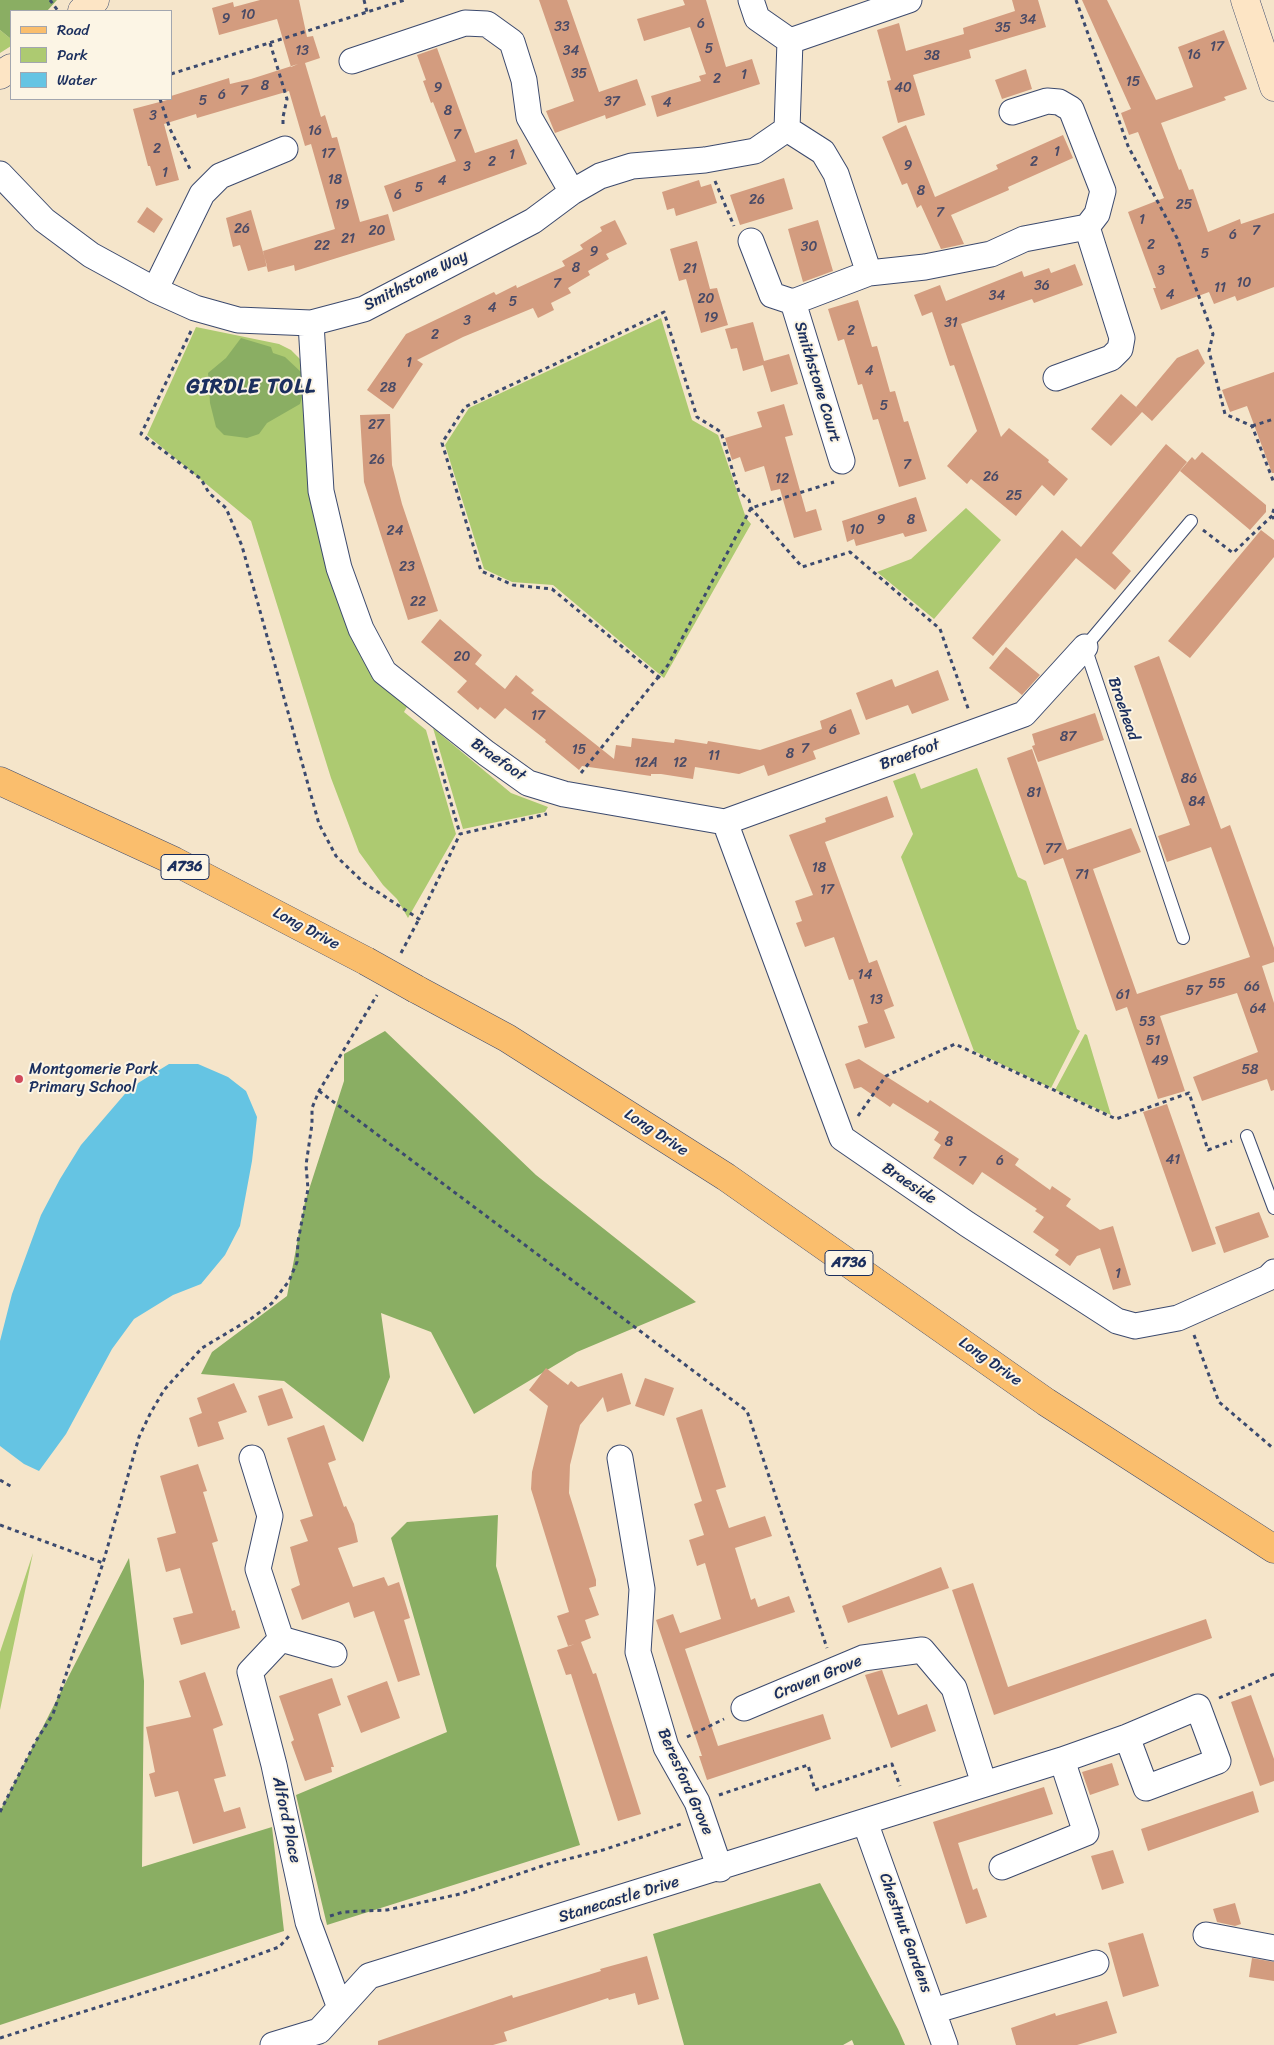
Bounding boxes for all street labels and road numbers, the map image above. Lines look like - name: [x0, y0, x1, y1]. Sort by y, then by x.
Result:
- street label: Smithstone Way: [361, 247, 471, 315]
- street label: Smithstone Court: [789, 319, 845, 445]
- street label: Braehead: [1103, 675, 1143, 743]
- street label: Braefoot: [467, 734, 529, 786]
- street label: Braefoot: [877, 735, 943, 775]
- road number: A736: [161, 854, 209, 880]
- street label: Long Drive: [269, 903, 343, 955]
- street label: Long Drive: [620, 1105, 692, 1161]
- street label: Braeside: [878, 1159, 940, 1209]
- road number: A736: [825, 1250, 873, 1276]
- street label: Long Drive: [955, 1333, 1025, 1391]
- street label: Craven Grove: [771, 1652, 865, 1704]
- street label: Beresford Grove: [653, 1726, 717, 1838]
- street label: Alford Place: [267, 1775, 305, 1865]
- street label: Chestnut Gardens: [874, 1871, 936, 1995]
- street label: Stanecastle Drive: [556, 1872, 682, 1928]

